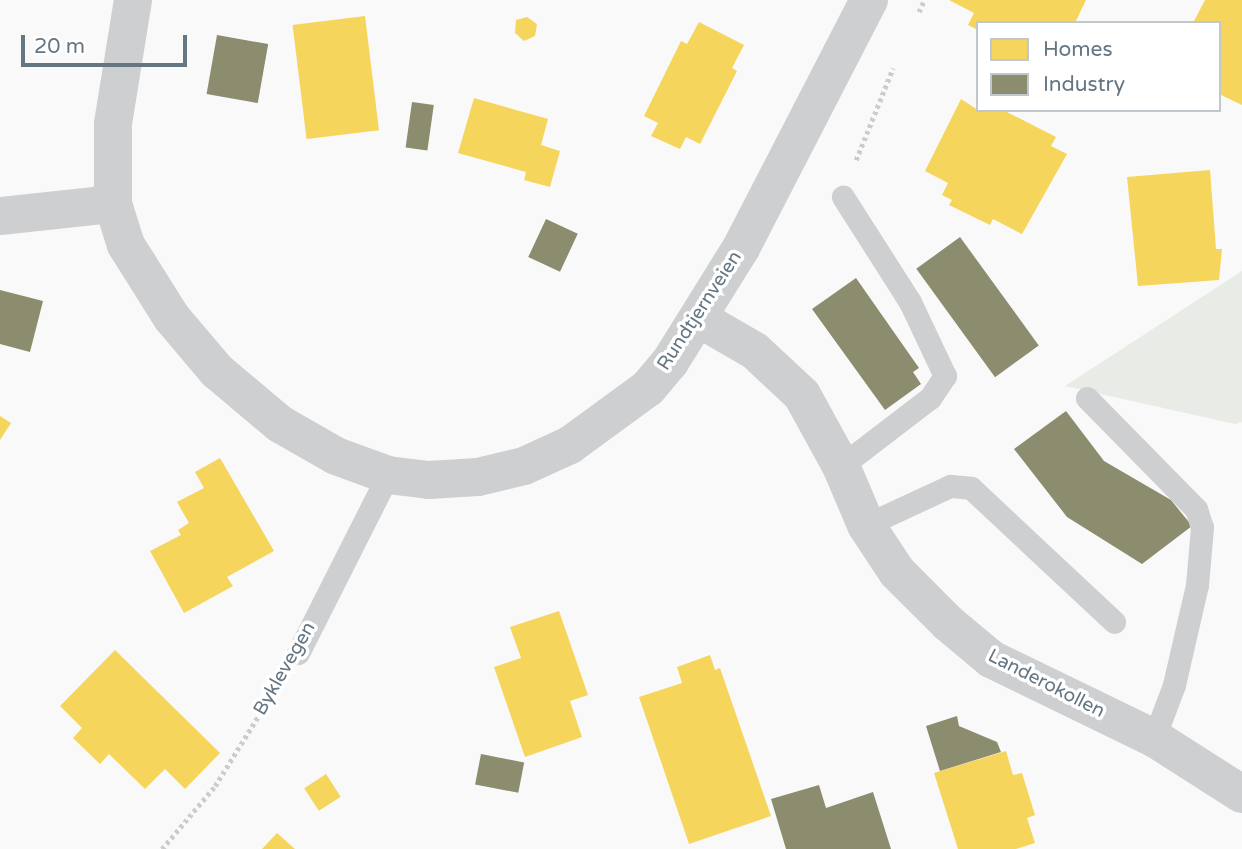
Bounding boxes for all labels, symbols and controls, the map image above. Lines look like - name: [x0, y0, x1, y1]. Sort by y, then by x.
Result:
- scale bar: [24, 21, 191, 65]
- legend: [976, 21, 1221, 112]
- text: 20 m: [34, 34, 85, 59]
- text: Homes: [1043, 37, 1113, 62]
- text: Industry: [1043, 72, 1125, 97]
- street label: Rundtjernveien: [653, 247, 747, 375]
- street label: Byklevegen: [249, 618, 321, 720]
- street label: Landerokollen: [984, 645, 1108, 723]

